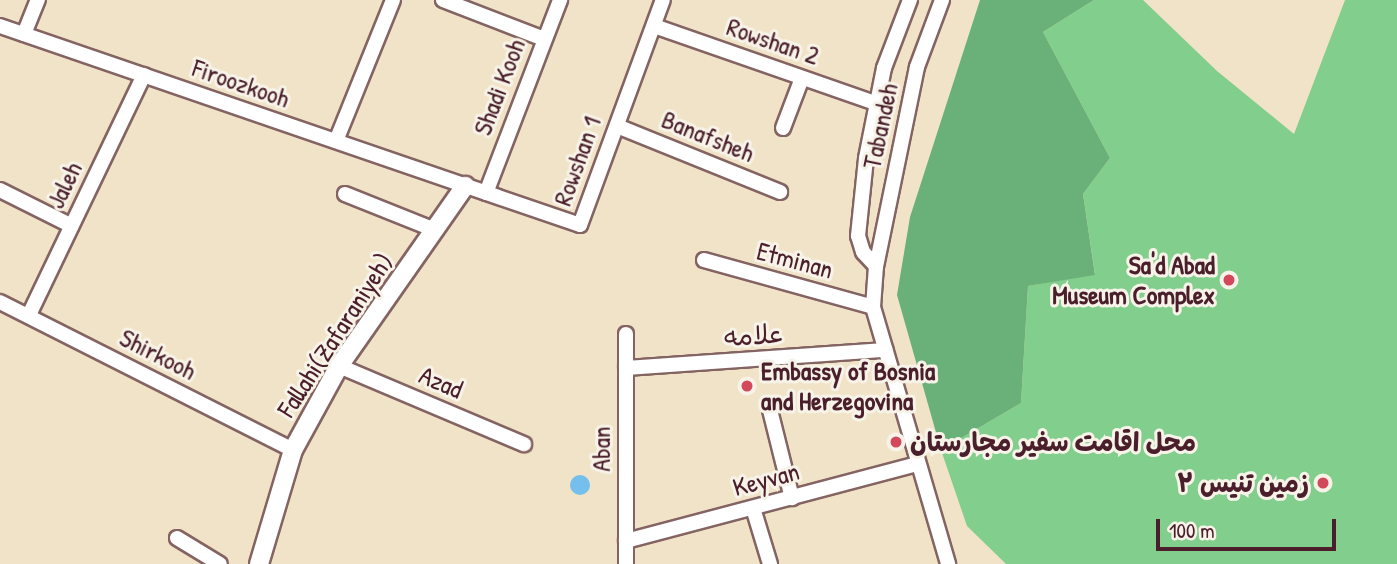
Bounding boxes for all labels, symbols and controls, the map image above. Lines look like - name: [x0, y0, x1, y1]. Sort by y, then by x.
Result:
- street label: Rowshan 2: [723, 11, 823, 71]
- street label: Shadi Kooh: [466, 35, 532, 139]
- street label: Firoozkooh: [188, 52, 294, 114]
- street label: Tabandeh: [856, 80, 904, 172]
- street label: Banafsheh: [657, 103, 759, 169]
- street label: Rowshan 1: [547, 112, 607, 210]
- street label: Jaleh: [39, 157, 89, 213]
- street label: Etminan: [753, 235, 837, 285]
- street label: Fallahi(Zafaraniyeh): [270, 247, 400, 423]
- place label: Sa'd Abad Museum Complex: [1052, 249, 1215, 310]
- marker: Sa'd Abad Museum Complex: [1221, 272, 1237, 288]
- street label: علامه: [723, 317, 785, 353]
- street label: Shirkooh: [115, 322, 201, 386]
- place label: Embassy of Bosnia and Herzegovina: [761, 355, 935, 416]
- street label: Azad: [415, 359, 467, 405]
- marker: Embassy of Bosnia and Herzegovina: [739, 378, 755, 394]
- street label: Aban: [585, 426, 617, 472]
- place label: محل اقامت سفیر مجارستان: [910, 426, 1196, 458]
- marker: محل اقامت سفیر مجارستان: [888, 434, 904, 450]
- street label: Keyvan: [729, 455, 803, 503]
- place label: زمین تنیس ۲: [1177, 467, 1309, 499]
- marker: زمین تنیس ۲: [1315, 475, 1331, 491]
- scale bar: [1159, 504, 1339, 548]
- text: 100 m: [1169, 516, 1215, 545]

